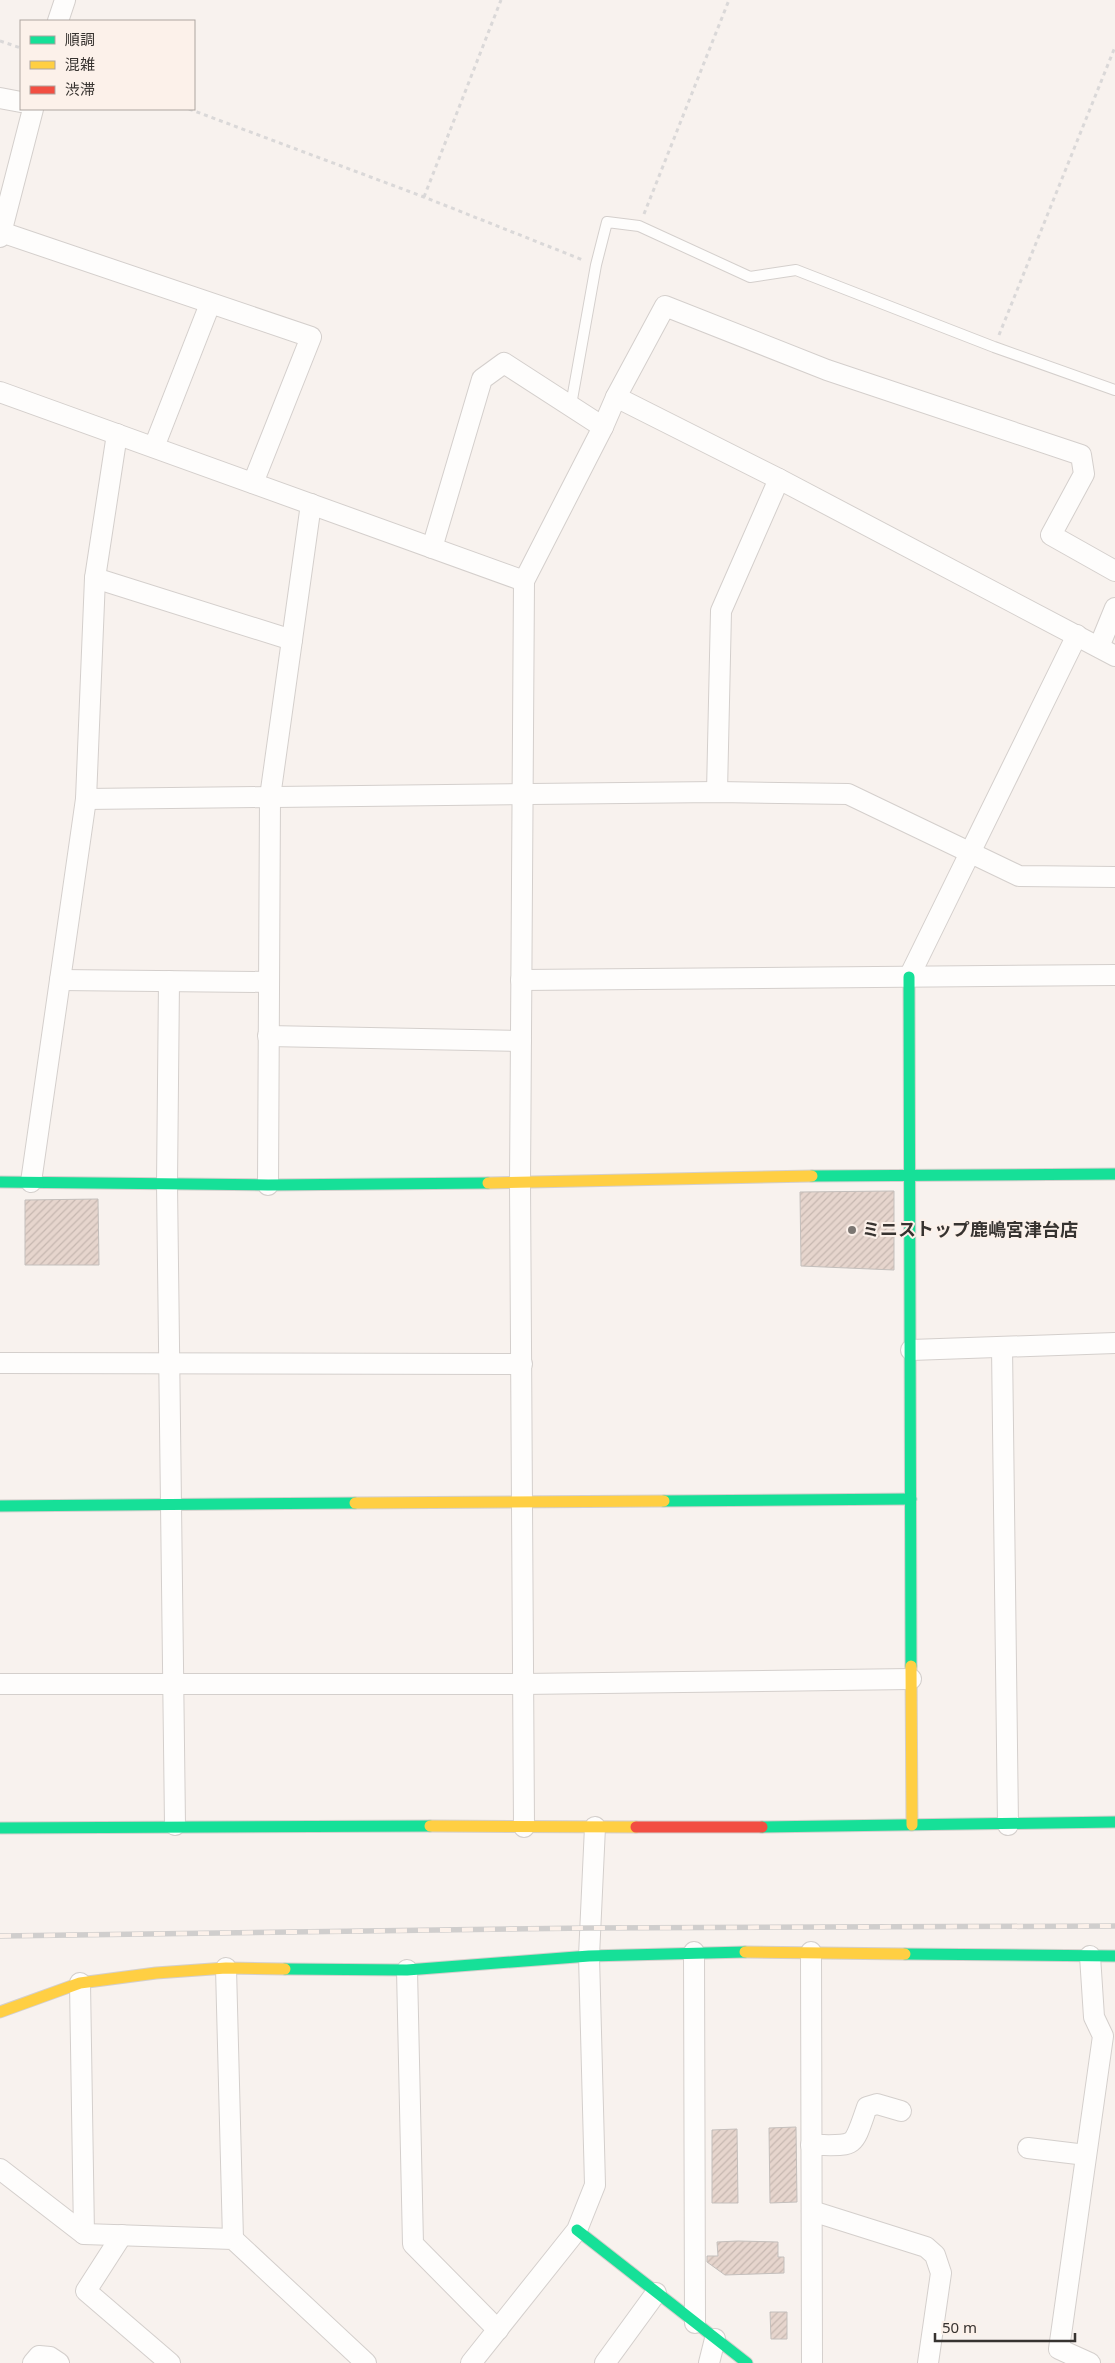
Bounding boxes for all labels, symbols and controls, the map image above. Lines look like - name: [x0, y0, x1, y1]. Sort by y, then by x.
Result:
- legend: [20, 20, 195, 110]
- text: 順調: [65, 29, 95, 49]
- text: 混雑: [65, 54, 95, 74]
- text: 渋滞: [65, 79, 95, 99]
- place label: ミニストップ鹿嶋宮津台店: [862, 1217, 1078, 1241]
- marker: ミニストップ鹿嶋宮津台店: [846, 1224, 858, 1236]
- scale bar: [935, 2310, 1075, 2342]
- text: 50 m: [942, 2317, 977, 2337]

